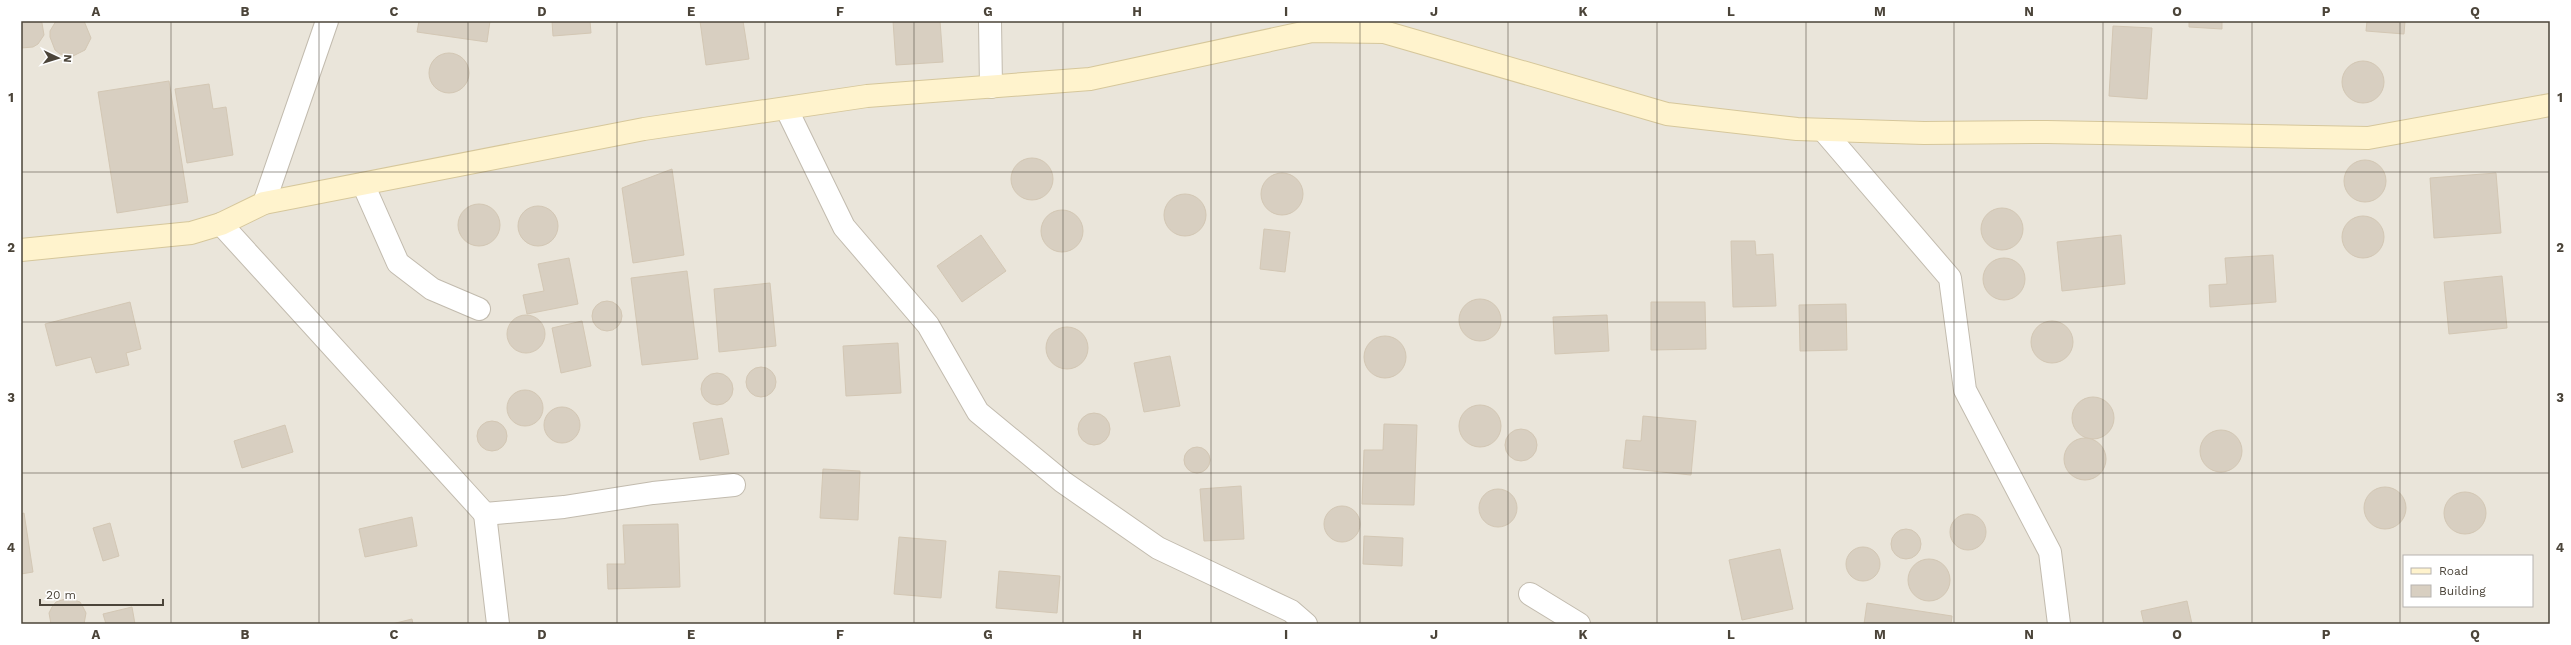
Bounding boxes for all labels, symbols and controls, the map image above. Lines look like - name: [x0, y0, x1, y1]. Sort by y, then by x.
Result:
- text: A: [92, 4, 101, 19]
- text: B: [241, 4, 250, 19]
- text: C: [390, 4, 399, 19]
- text: D: [537, 4, 547, 19]
- text: E: [687, 4, 695, 19]
- text: F: [836, 4, 844, 19]
- text: G: [983, 4, 993, 19]
- text: H: [1132, 4, 1142, 19]
- text: I: [1284, 4, 1288, 19]
- text: J: [1430, 4, 1438, 19]
- text: K: [1578, 4, 1588, 19]
- text: L: [1727, 4, 1735, 19]
- text: M: [1874, 4, 1886, 19]
- text: N: [2024, 4, 2034, 19]
- text: O: [2172, 4, 2182, 19]
- text: P: [2322, 4, 2331, 19]
- text: Q: [2470, 4, 2480, 19]
- north arrow: [38, 38, 78, 78]
- text: N: [61, 54, 74, 63]
- text: 1: [8, 90, 14, 105]
- text: 1: [2557, 90, 2563, 105]
- text: 2: [7, 240, 15, 255]
- text: 2: [2556, 240, 2564, 255]
- text: 3: [7, 390, 15, 405]
- text: 3: [2556, 390, 2564, 405]
- text: 4: [7, 540, 16, 555]
- text: 4: [2556, 540, 2565, 555]
- legend: [2403, 555, 2533, 607]
- text: Road: [2439, 564, 2468, 578]
- scale bar: [40, 581, 163, 607]
- text: Building: [2439, 584, 2486, 598]
- text: 20 m: [46, 588, 76, 602]
- text: A: [92, 627, 101, 642]
- text: B: [241, 627, 250, 642]
- text: C: [390, 627, 399, 642]
- text: D: [537, 627, 547, 642]
- text: E: [687, 627, 695, 642]
- text: F: [836, 627, 844, 642]
- text: G: [983, 627, 993, 642]
- text: H: [1132, 627, 1142, 642]
- text: I: [1284, 627, 1288, 642]
- text: J: [1430, 627, 1438, 642]
- text: K: [1578, 627, 1588, 642]
- text: L: [1727, 627, 1735, 642]
- text: M: [1874, 627, 1886, 642]
- text: N: [2024, 627, 2034, 642]
- text: O: [2172, 627, 2182, 642]
- text: P: [2322, 627, 2331, 642]
- text: Q: [2470, 627, 2480, 642]

